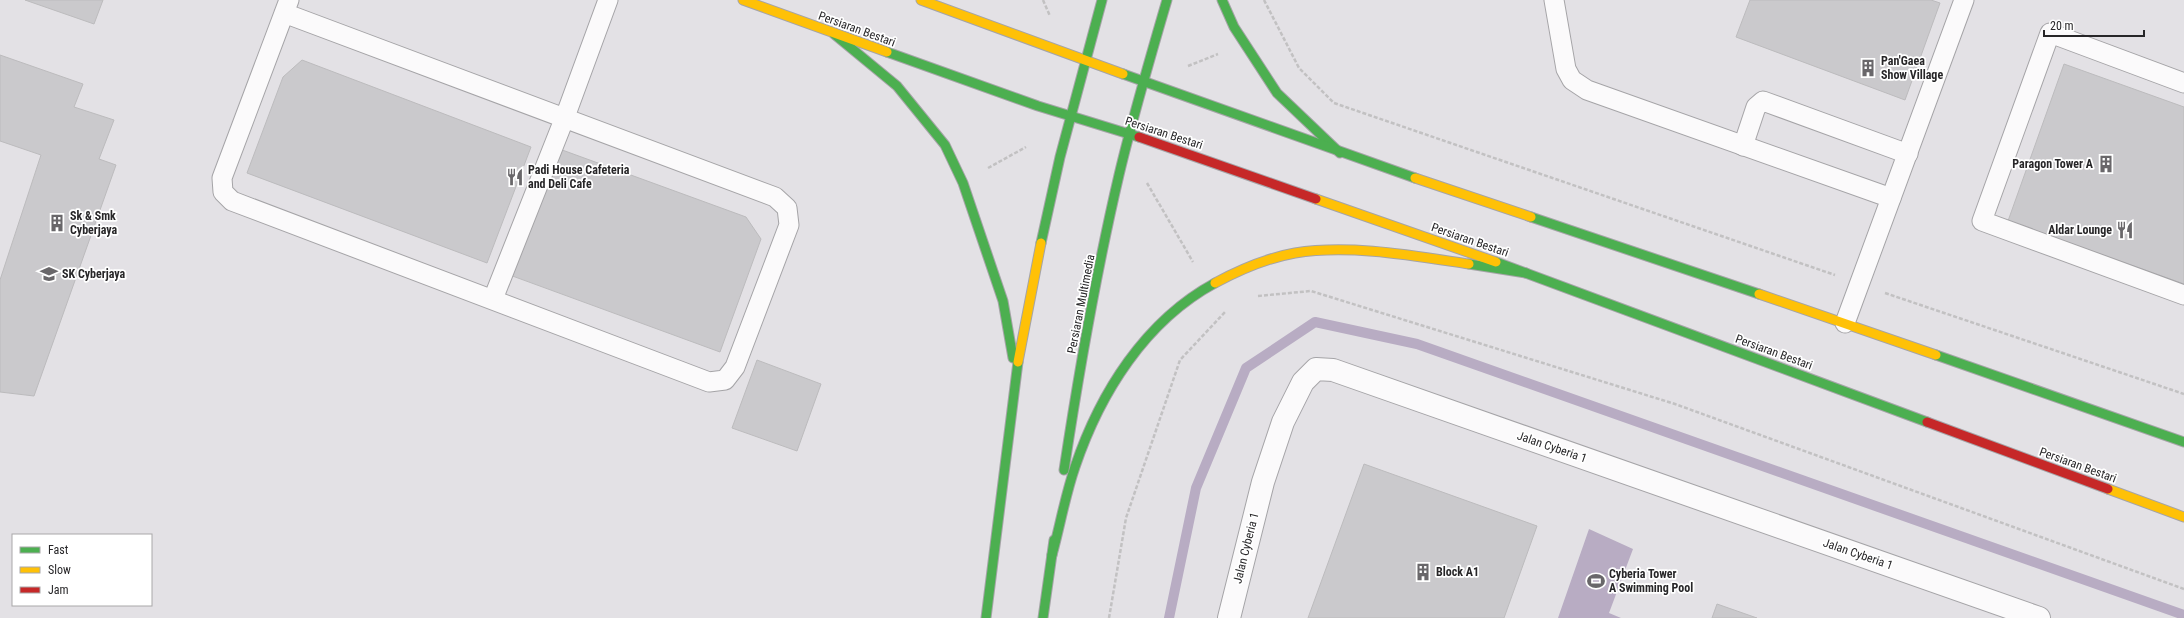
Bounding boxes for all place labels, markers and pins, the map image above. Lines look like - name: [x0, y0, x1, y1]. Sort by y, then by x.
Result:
- place label: Pan'Gaea Show Village: [1881, 54, 1943, 82]
- building icon: Pan'Gaea Show Village: [1858, 58, 1878, 78]
- building icon: Paragon Tower A: [2096, 154, 2116, 174]
- place label: Paragon Tower A: [2012, 157, 2094, 171]
- place label: Padi House Cafeteria and Deli Cafe: [528, 163, 630, 191]
- restaurant icon: Padi House Cafeteria and Deli Cafe: [505, 167, 525, 187]
- place label: Sk & Smk Cyberjaya: [70, 209, 118, 237]
- building icon: Sk & Smk Cyberjaya: [47, 213, 67, 233]
- restaurant icon: Aldar Lounge: [2115, 220, 2135, 240]
- place label: Aldar Lounge: [2048, 223, 2112, 237]
- school or university icon: SK Cyberjaya: [39, 264, 59, 284]
- place label: SK Cyberjaya: [62, 267, 125, 281]
- building icon: Block A1: [1413, 562, 1433, 582]
- place label: Block A1: [1436, 565, 1479, 579]
- place label: Cyberia Tower A Swimming Pool: [1609, 567, 1693, 595]
- sports icon: Cyberia Tower A Swimming Pool: [1586, 571, 1606, 591]

